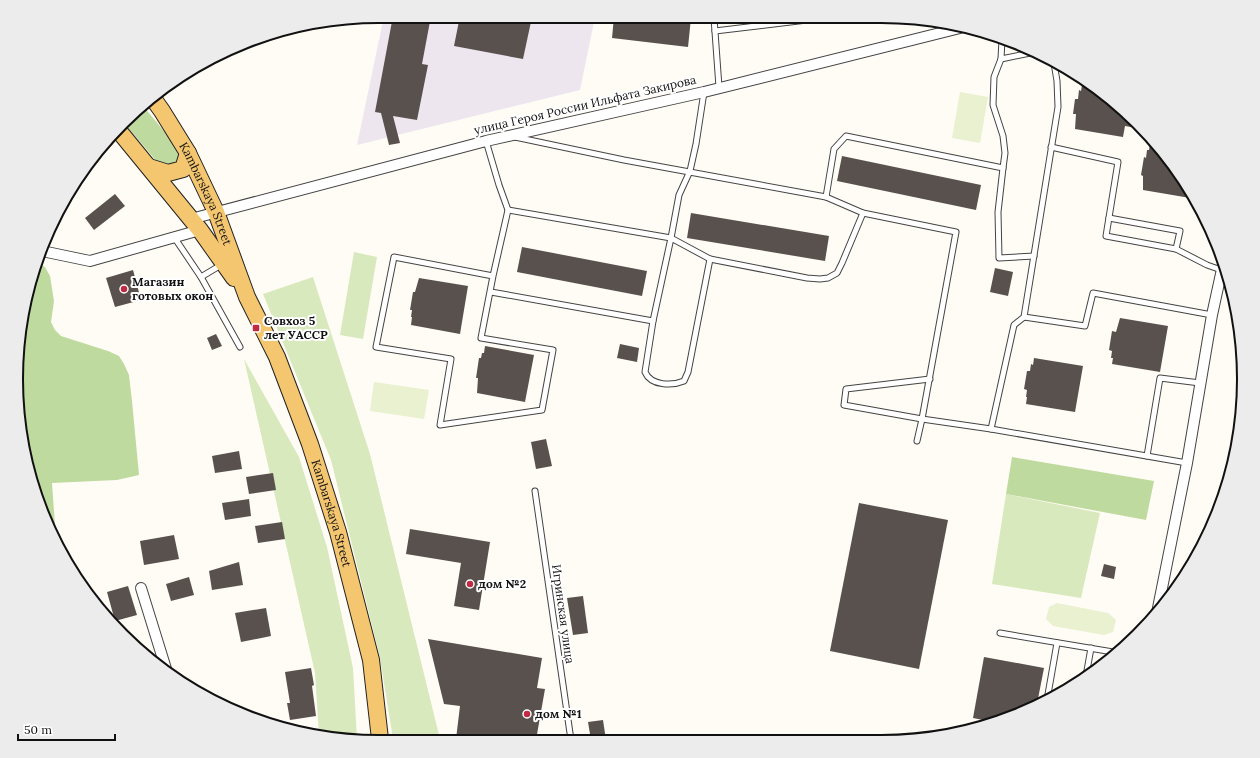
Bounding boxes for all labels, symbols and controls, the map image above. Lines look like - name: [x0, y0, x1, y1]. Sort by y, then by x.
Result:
- street label: улица Героя России Ильфата Закирова: [472, 72, 697, 137]
- street label: Kambarskaya Street: [176, 139, 236, 247]
- place label: Магазин готовых окон: [132, 274, 213, 303]
- marker: Магазин готовых окон: [119, 284, 129, 294]
- place label: Совхоз 5 лет УАССР: [264, 313, 328, 342]
- marker: Совхоз 5 лет УАССР: [251, 323, 261, 333]
- street label: Kambarskaya Street: [308, 458, 355, 569]
- street label: Игринская улица: [549, 563, 578, 664]
- place label: дом №2: [478, 576, 526, 591]
- marker: дом №2: [465, 579, 475, 589]
- place label: дом №1: [535, 706, 582, 721]
- marker: дом №1: [522, 709, 532, 719]
- scale bar: [18, 716, 115, 742]
- text: 50 m: [24, 722, 52, 737]

